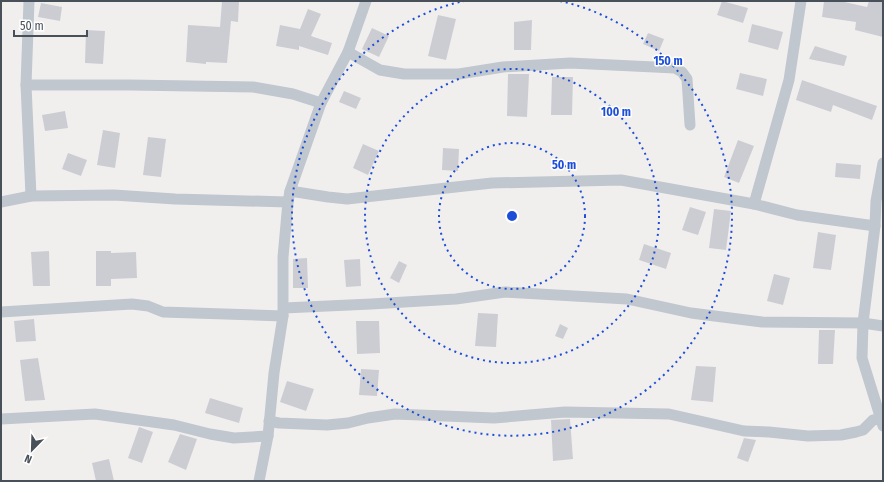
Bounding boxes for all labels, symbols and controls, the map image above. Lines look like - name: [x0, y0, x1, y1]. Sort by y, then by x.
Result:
- scale bar: [14, 12, 87, 38]
- text: 50 m: [20, 19, 44, 33]
- text: 150 m: [653, 54, 683, 68]
- text: 100 m: [601, 105, 631, 119]
- text: 50 m: [552, 158, 576, 172]
- centre of rings: [505, 209, 519, 223]
- north arrow: [12, 430, 52, 470]
- text: N: [23, 451, 34, 466]

